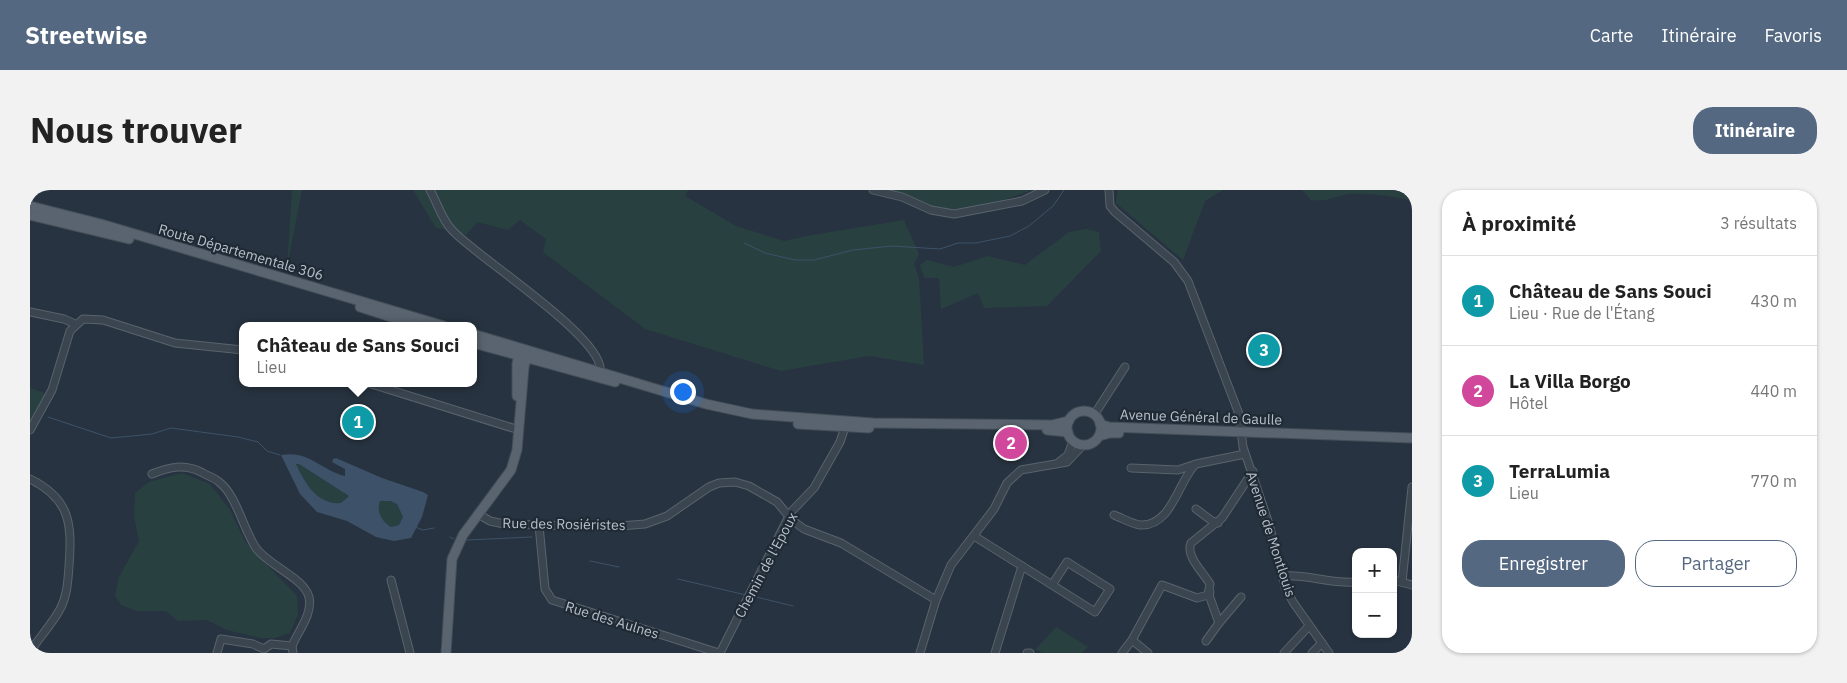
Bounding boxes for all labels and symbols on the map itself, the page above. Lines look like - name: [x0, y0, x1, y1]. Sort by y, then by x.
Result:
- street label: Route Départementale 306: [156, 220, 326, 284]
- pin: 3: [1248, 331, 1280, 369]
- your location: [670, 379, 696, 405]
- pin: 1: [342, 403, 374, 441]
- street label: Avenue Général de Gaulle: [1120, 405, 1283, 429]
- pin: 2: [995, 424, 1027, 462]
- street label: Avenue de Montlouis: [1242, 469, 1300, 599]
- street label: Chemin de l'Epoux: [731, 509, 801, 621]
- street label: Rue des Rosiéristes: [502, 514, 626, 534]
- street label: Rue des Aulnes: [563, 597, 661, 643]

